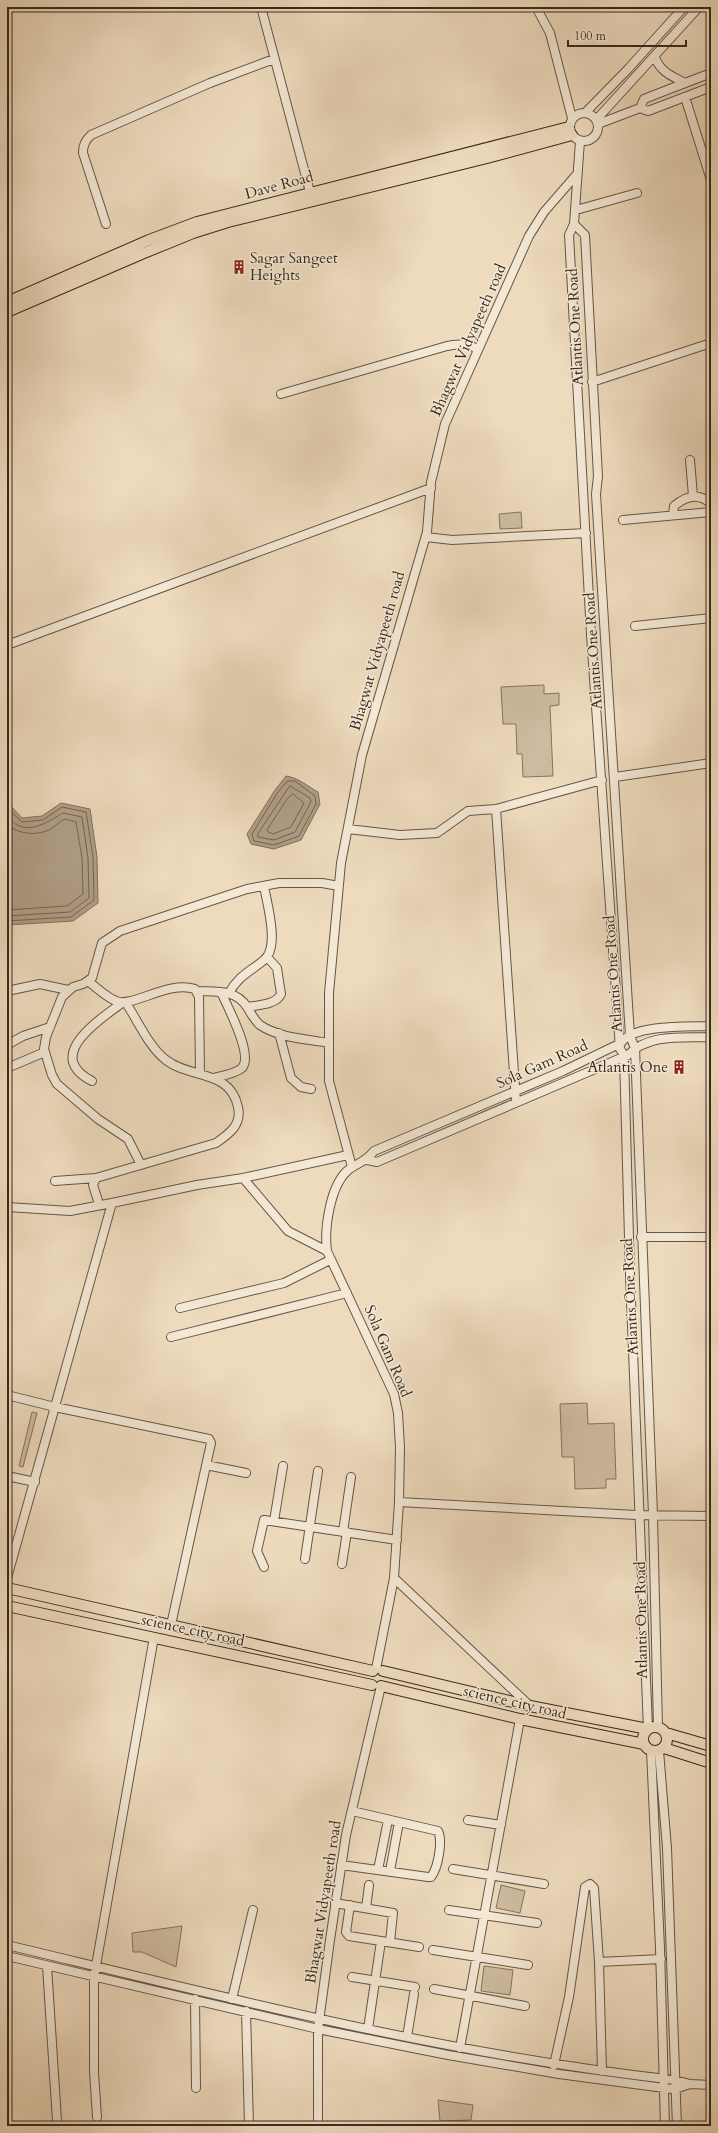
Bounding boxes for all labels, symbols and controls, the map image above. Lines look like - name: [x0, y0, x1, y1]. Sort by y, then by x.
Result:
- scale bar: [568, 22, 686, 48]
- text: 100 m: [574, 28, 607, 44]
- street label: Dave Road: [243, 166, 315, 204]
- place label: Sagar Sangeet Heights: [250, 248, 338, 285]
- building icon: Sagar Sangeet Heights: [231, 259, 247, 275]
- street label: Bhagwat Vidyapeeth road: [425, 261, 511, 419]
- street label: Atlantis One Road: [562, 268, 588, 386]
- street label: Bhagwat Vidyapeeth road: [345, 569, 409, 733]
- street label: Atlantis One Road: [579, 592, 607, 710]
- street label: Atlantis One Road: [599, 915, 627, 1033]
- street label: Sola Gam Road: [493, 1035, 591, 1093]
- place label: Atlantis One: [587, 1057, 668, 1077]
- building icon: Atlantis One: [671, 1059, 687, 1075]
- street label: Atlantis One Road: [617, 1238, 643, 1356]
- street label: Sola Gam Road: [360, 1302, 416, 1400]
- street label: Atlantis One Road: [630, 1561, 652, 1679]
- street label: science city road: [140, 1609, 246, 1651]
- street label: science city road: [462, 1680, 568, 1724]
- street label: Bhagwat Vidyapeeth road: [300, 1819, 346, 1985]

